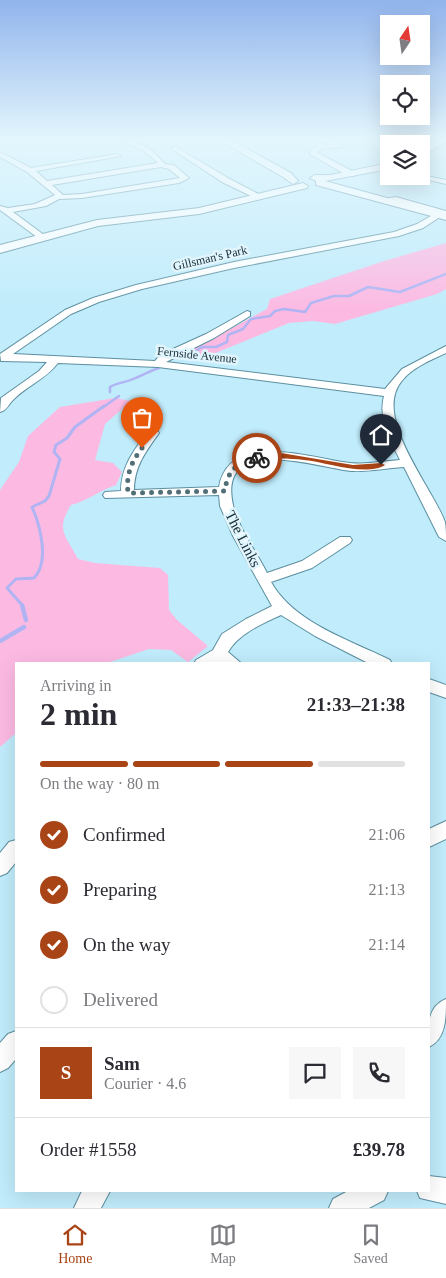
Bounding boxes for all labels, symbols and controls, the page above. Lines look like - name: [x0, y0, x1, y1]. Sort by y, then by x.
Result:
- north arrow: [380, 15, 430, 65]
- map controls: [380, 15, 430, 185]
- button: locate: [380, 75, 430, 125]
- button: layers: [380, 135, 430, 185]
- street label: Gillsman's Park: [171, 243, 249, 273]
- street label: Fernside Avenue: [156, 344, 238, 366]
- pin: [121, 397, 163, 448]
- icon: bag: [128, 404, 156, 432]
- pin: [360, 414, 402, 465]
- icon: home: [367, 421, 395, 449]
- courier: [232, 433, 282, 483]
- icon: bike: [243, 444, 271, 472]
- street label: The Links: [222, 508, 264, 570]
- text: Arriving in: [40, 677, 112, 694]
- text: 21:33–21:38: [307, 694, 405, 715]
- text: 2 min: [40, 696, 117, 732]
- text: On the way · 80 m: [40, 775, 160, 792]
- icon: check: [40, 821, 68, 849]
- text: Confirmed: [83, 824, 165, 845]
- text: 21:06: [369, 826, 405, 843]
- icon: check: [40, 876, 68, 904]
- text: Preparing: [83, 879, 157, 900]
- text: 21:13: [369, 881, 405, 898]
- icon: check: [40, 931, 68, 959]
- text: On the way: [83, 934, 171, 955]
- text: 21:14: [369, 936, 405, 953]
- text: Delivered: [83, 989, 158, 1010]
- button: chat: [289, 1047, 341, 1099]
- button: phone: [353, 1047, 405, 1099]
- text: Sam: [104, 1053, 140, 1074]
- text: S: [61, 1062, 71, 1083]
- text: Courier · 4.6: [104, 1075, 186, 1092]
- text: Order #1558: [40, 1139, 137, 1160]
- text: £39.78: [353, 1139, 405, 1160]
- tab: Home: [58, 1221, 92, 1267]
- tab: Map: [209, 1221, 237, 1267]
- tab: Saved: [354, 1221, 388, 1267]

